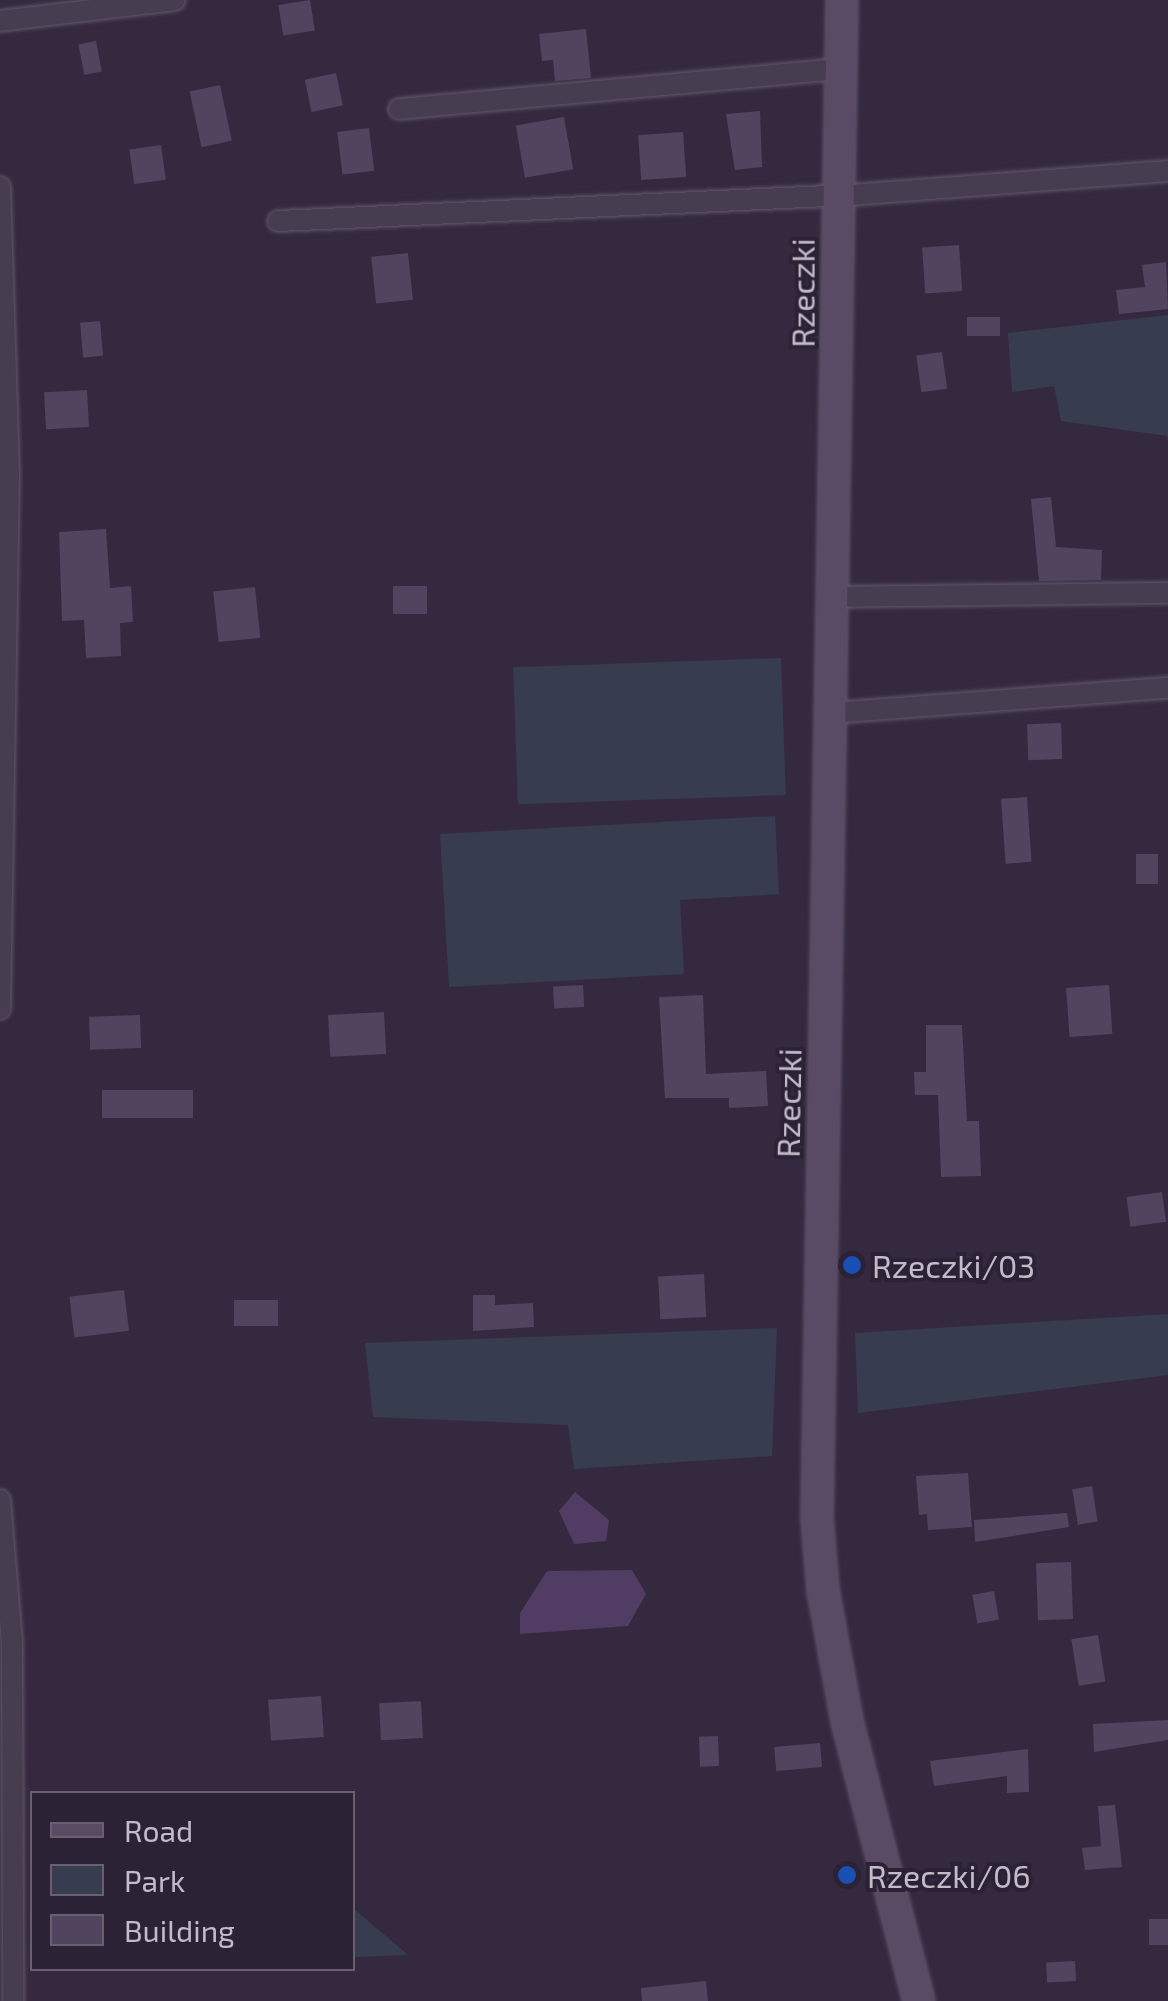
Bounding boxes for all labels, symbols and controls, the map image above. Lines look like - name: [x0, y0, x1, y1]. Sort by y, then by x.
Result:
- street label: Rzeczki: [783, 238, 821, 348]
- street label: Rzeczki: [768, 1048, 808, 1158]
- place label: Rzeczki/03: [872, 1246, 1035, 1284]
- marker: Rzeczki/03: [841, 1254, 863, 1276]
- legend: [30, 1791, 355, 1971]
- text: Road: [124, 1812, 193, 1848]
- place label: Rzeczki/06: [867, 1856, 1031, 1894]
- text: Park: [124, 1862, 185, 1898]
- marker: Rzeczki/06: [836, 1864, 858, 1886]
- text: Building: [124, 1912, 235, 1948]

